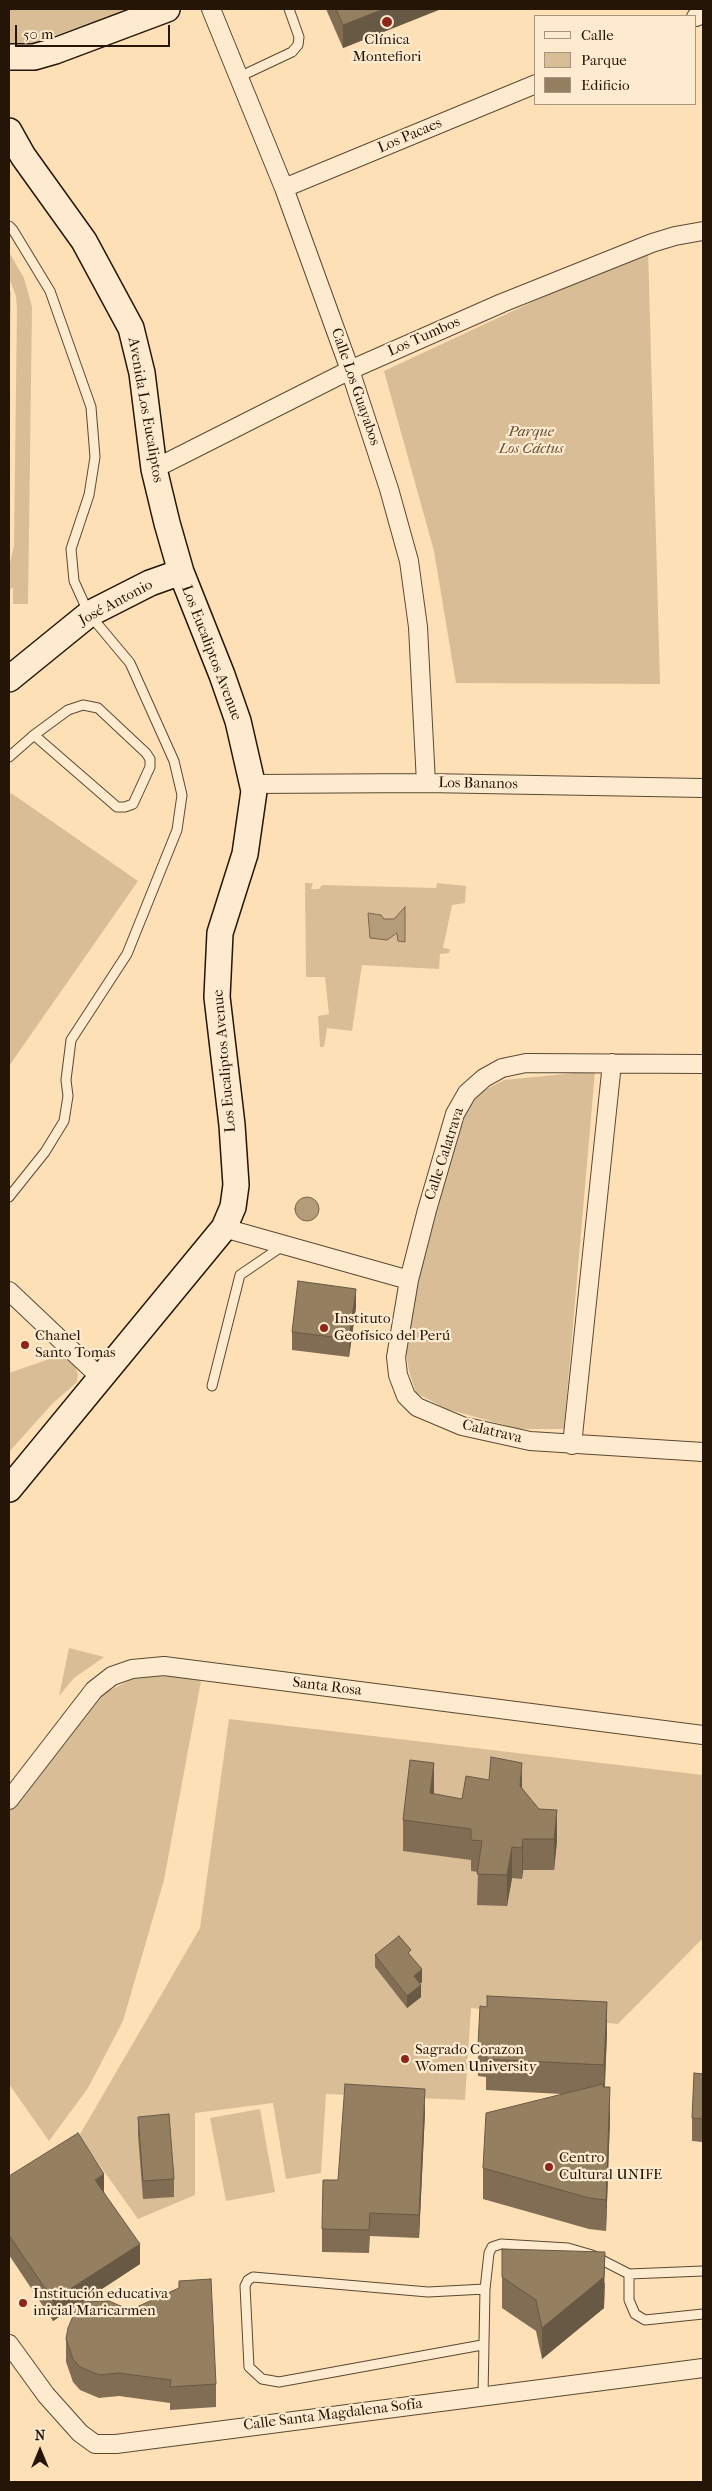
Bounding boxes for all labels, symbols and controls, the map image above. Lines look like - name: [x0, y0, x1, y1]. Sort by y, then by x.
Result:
- scale bar: [18, 15, 172, 47]
- marker: Clínica Montefiori: [380, 15, 394, 29]
- legend: [534, 15, 697, 105]
- text: 50 m: [23, 25, 53, 43]
- text: Calle: [581, 26, 614, 44]
- place label: Clínica Montefiori: [352, 31, 422, 66]
- text: Parque: [581, 51, 627, 69]
- text: Edificio: [581, 76, 630, 94]
- street label: Los Pacaes: [375, 114, 445, 158]
- street label: Los Tumbos: [385, 313, 463, 361]
- street label: Calle Los Guayabos: [326, 326, 384, 448]
- street label: Avenida Los Eucaliptos: [123, 336, 167, 484]
- park label: Parque Los Cáctus: [499, 423, 563, 458]
- street label: José Antonio: [76, 576, 156, 630]
- street label: Los Eucaliptos Avenue: [177, 583, 245, 723]
- street label: Los Bananos: [438, 774, 518, 794]
- street label: Los Eucaliptos Avenue: [210, 989, 240, 1133]
- street label: Calle Calatrava: [422, 1105, 468, 1203]
- place label: Instituto Geofísico del Perú: [334, 1310, 450, 1345]
- marker: Instituto Geofísico del Perú: [318, 1322, 330, 1334]
- place label: Chanel Santo Tomas: [35, 1327, 116, 1362]
- marker: Chanel Santo Tomas: [19, 1339, 31, 1351]
- street label: Calatrava: [460, 1416, 524, 1448]
- street label: Santa Rosa: [291, 1674, 363, 1700]
- place label: Sagrado Corazon Women University: [415, 2041, 537, 2076]
- marker: Sagrado Corazon Women University: [399, 2053, 411, 2065]
- place label: Centro Cultural UNIFE: [559, 2149, 662, 2184]
- marker: Centro Cultural UNIFE: [543, 2161, 555, 2173]
- place label: Institución educativa inicial Maricarmen: [33, 2285, 168, 2320]
- marker: Institución educativa inicial Maricarmen: [17, 2297, 29, 2309]
- street label: Calle Santa Magdalena Sofía: [242, 2395, 424, 2435]
- north arrow: [15, 2426, 65, 2476]
- text: N: [35, 2427, 45, 2444]

